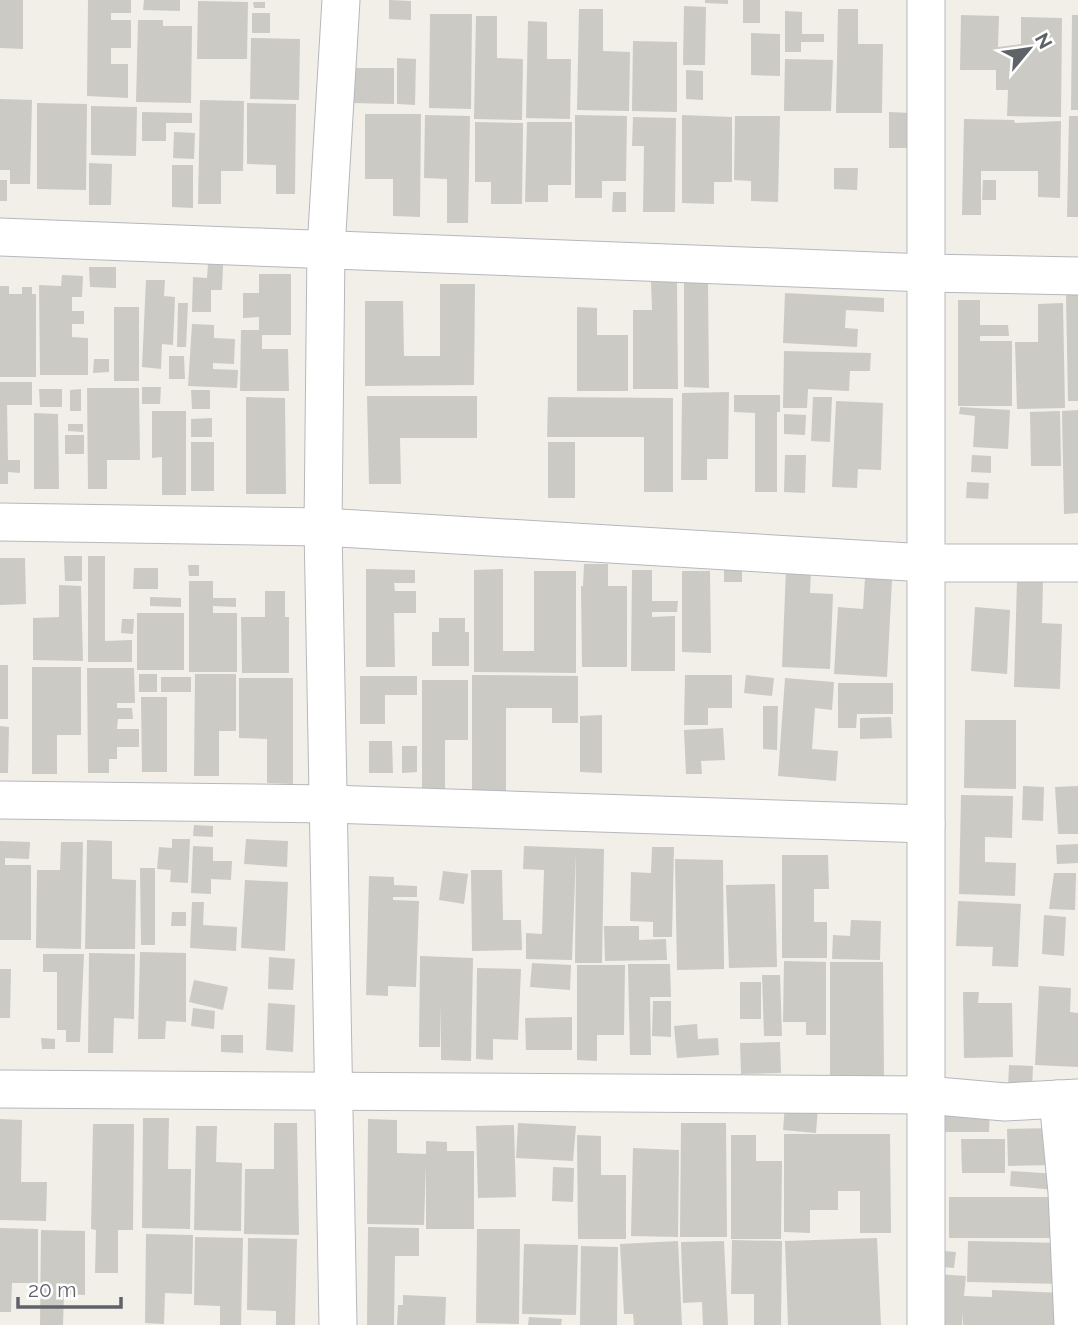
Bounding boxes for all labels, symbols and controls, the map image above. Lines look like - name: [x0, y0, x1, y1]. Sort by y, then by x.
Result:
- north arrow: [994, 14, 1064, 84]
- text: N: [1031, 29, 1057, 52]
- scale bar: [18, 1266, 121, 1310]
- text: 20 m: [28, 1277, 76, 1302]

